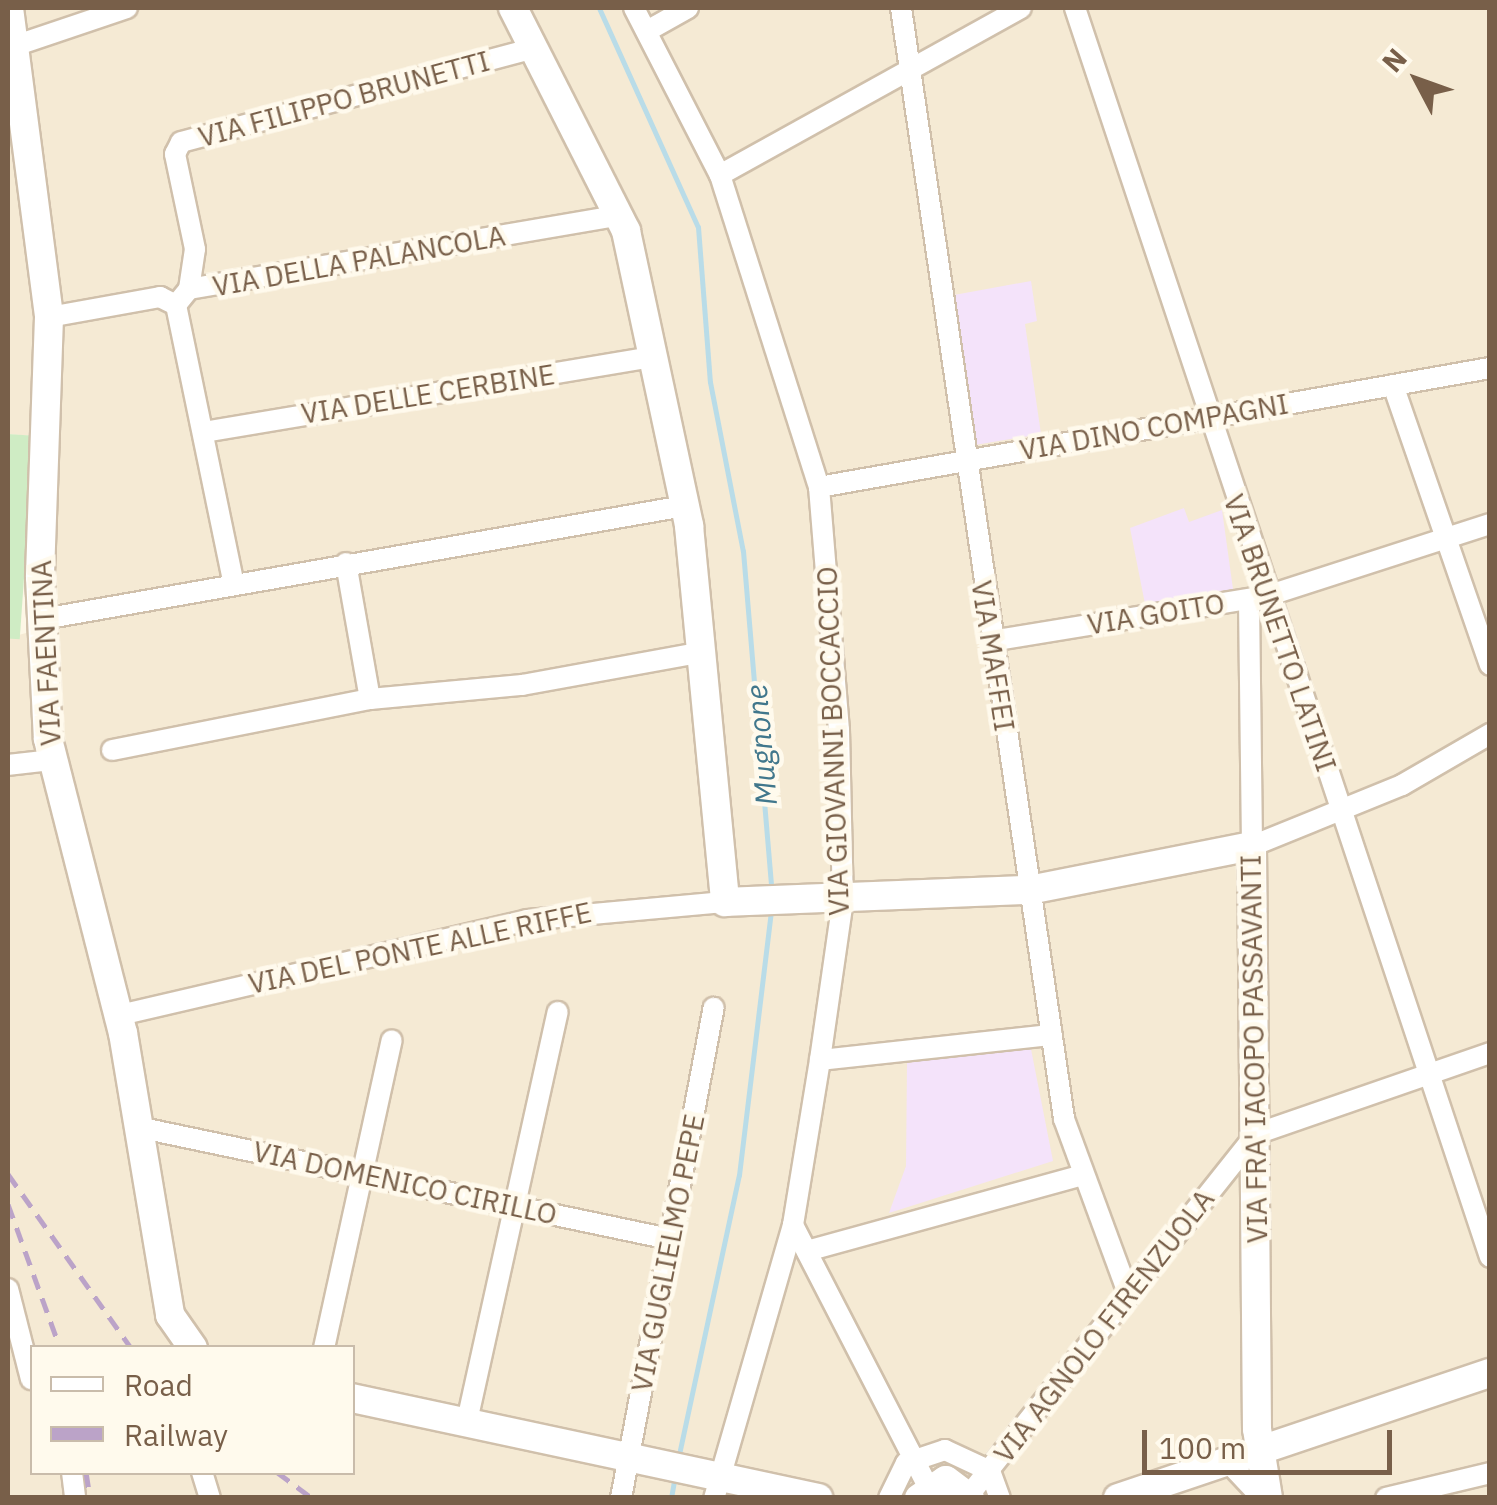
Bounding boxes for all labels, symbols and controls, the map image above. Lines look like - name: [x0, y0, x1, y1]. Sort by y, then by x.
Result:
- north arrow: [1367, 30, 1467, 130]
- text: N: [1373, 40, 1415, 80]
- street label: VIA FILIPPO BRUNETTI: [195, 44, 493, 154]
- street label: VIA DELLA PALANCOLA: [210, 219, 508, 303]
- street label: VIA DELLE CERBINE: [299, 357, 557, 431]
- street label: VIA DINO COMPAGNI: [1017, 387, 1291, 467]
- street label: VIA BRUNETTO LATINI: [1217, 490, 1343, 776]
- street label: VIA FAENTINA: [24, 559, 68, 747]
- street label: VIA GIOVANNI BOCCACCIO: [810, 566, 856, 916]
- street label: VIA MAFFEI: [964, 578, 1022, 734]
- street label: VIA GOITO: [1085, 587, 1227, 641]
- water label: Mugnone: [738, 683, 784, 807]
- street label: VIA FRA' IACOPO PASSAVANTI: [1234, 854, 1274, 1244]
- street label: VIA DEL PONTE ALLE RIFFE: [245, 895, 595, 1001]
- street label: VIA GUGLIELMO PEPE: [625, 1111, 711, 1395]
- street label: VIA DOMENICO CIRILLO: [250, 1134, 560, 1232]
- street label: VIA AGNOLO FIRENZUOLA: [987, 1183, 1221, 1469]
- legend: [30, 1345, 355, 1475]
- text: Road: [124, 1365, 193, 1404]
- scale bar: [1147, 1410, 1397, 1472]
- text: Railway: [124, 1415, 228, 1454]
- text: 100 m: [1159, 1428, 1246, 1467]

